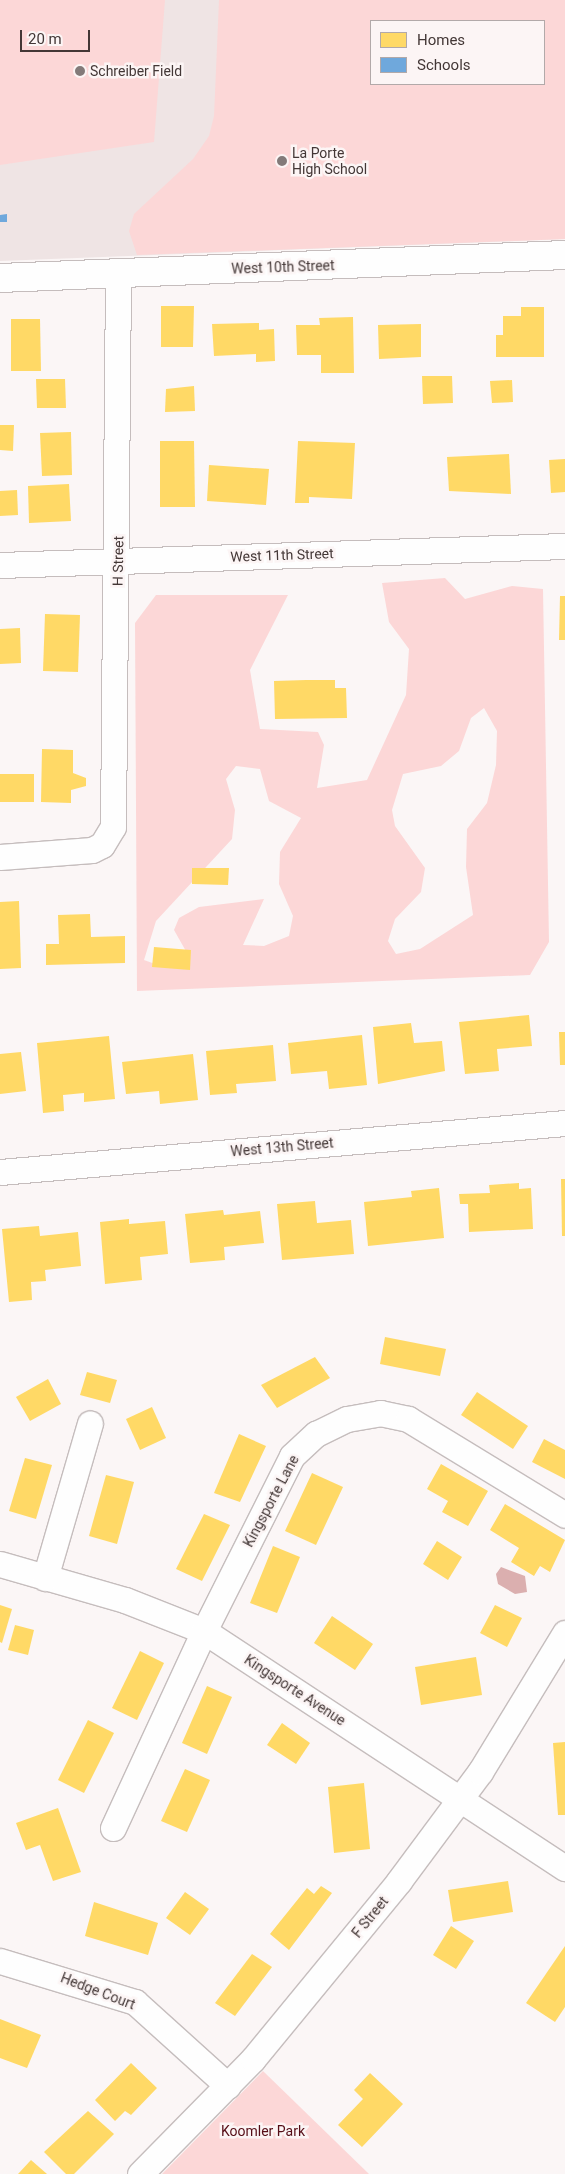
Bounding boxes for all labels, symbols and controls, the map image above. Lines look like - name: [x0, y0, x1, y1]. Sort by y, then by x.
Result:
- scale bar: [22, 20, 92, 52]
- legend: [370, 20, 545, 85]
- text: 20 m: [28, 30, 62, 48]
- text: Homes: [417, 31, 465, 49]
- text: Schools: [417, 56, 471, 74]
- place label: Schreiber Field: [90, 63, 182, 79]
- marker: Schreiber Field: [74, 65, 86, 77]
- place label: La Porte High School: [292, 145, 367, 178]
- marker: La Porte High School: [276, 155, 288, 167]
- street label: West 10th Street: [231, 257, 335, 277]
- street label: H Street: [109, 536, 127, 586]
- street label: West 11th Street: [230, 545, 334, 565]
- street label: West 13th Street: [230, 1134, 334, 1160]
- street label: Kingsporte Lane: [240, 1452, 302, 1550]
- street label: Kingsporte Avenue: [241, 1651, 349, 1729]
- street label: F Street: [348, 1893, 392, 1941]
- street label: Hedge Court: [58, 1969, 138, 2013]
- park label: Koomler Park: [221, 2123, 305, 2139]

